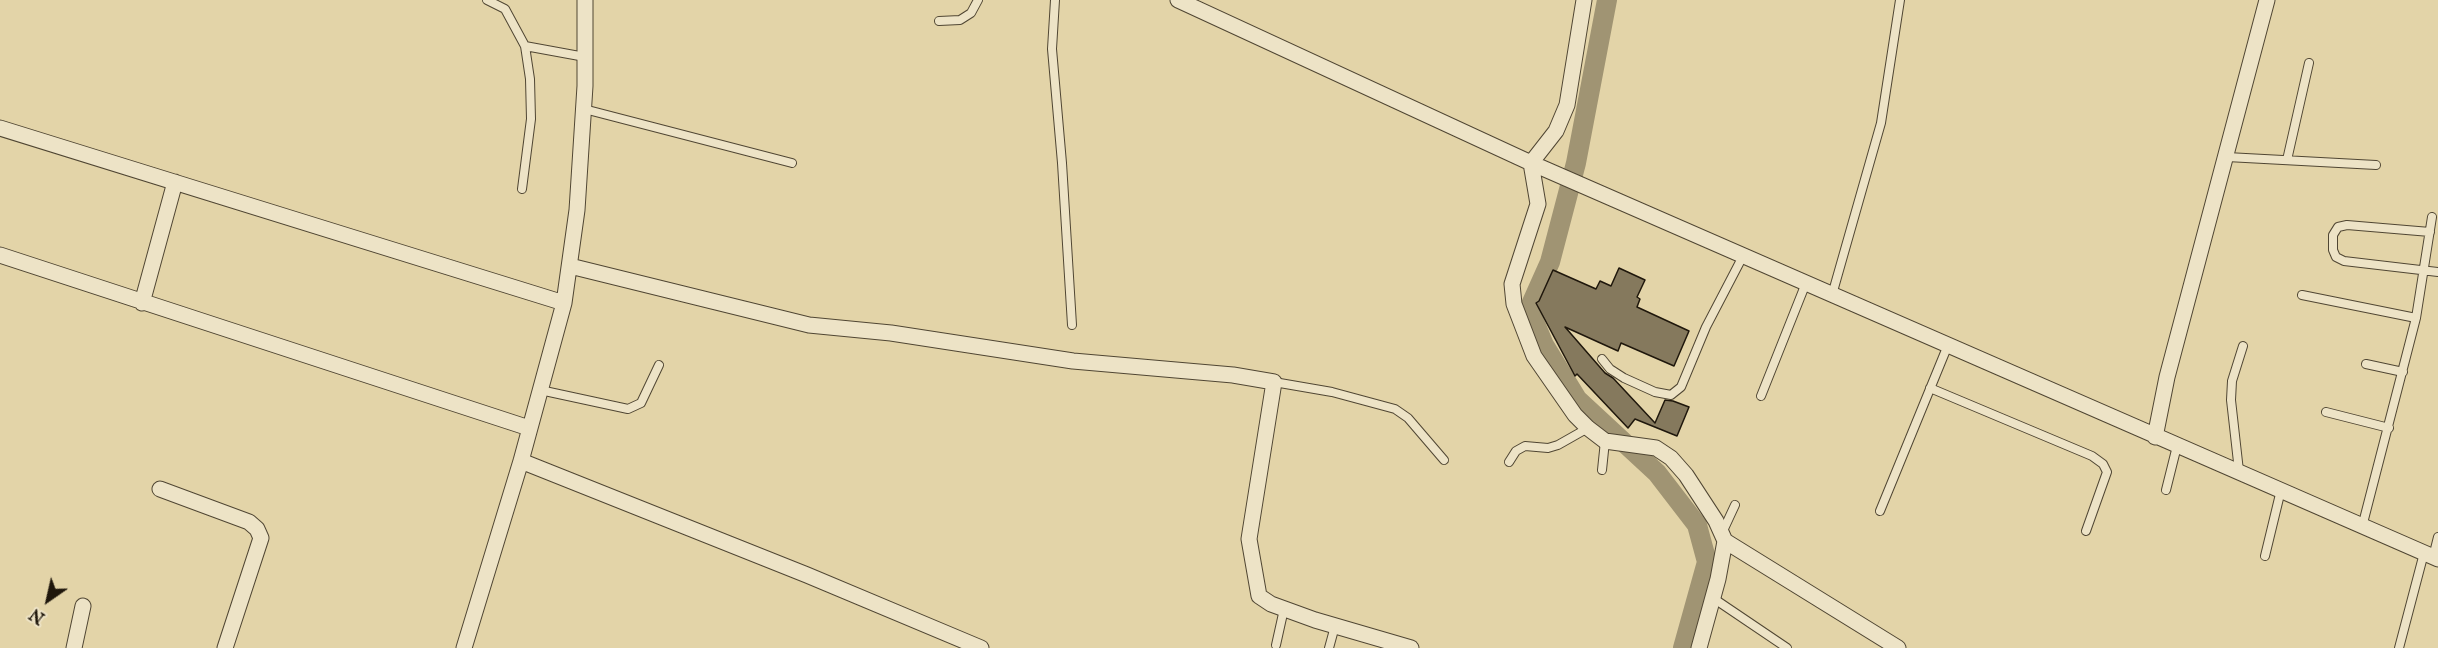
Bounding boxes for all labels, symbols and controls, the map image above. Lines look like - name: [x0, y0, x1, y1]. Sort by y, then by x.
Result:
- north arrow: [18, 570, 78, 630]
- text: N: [27, 603, 49, 627]

